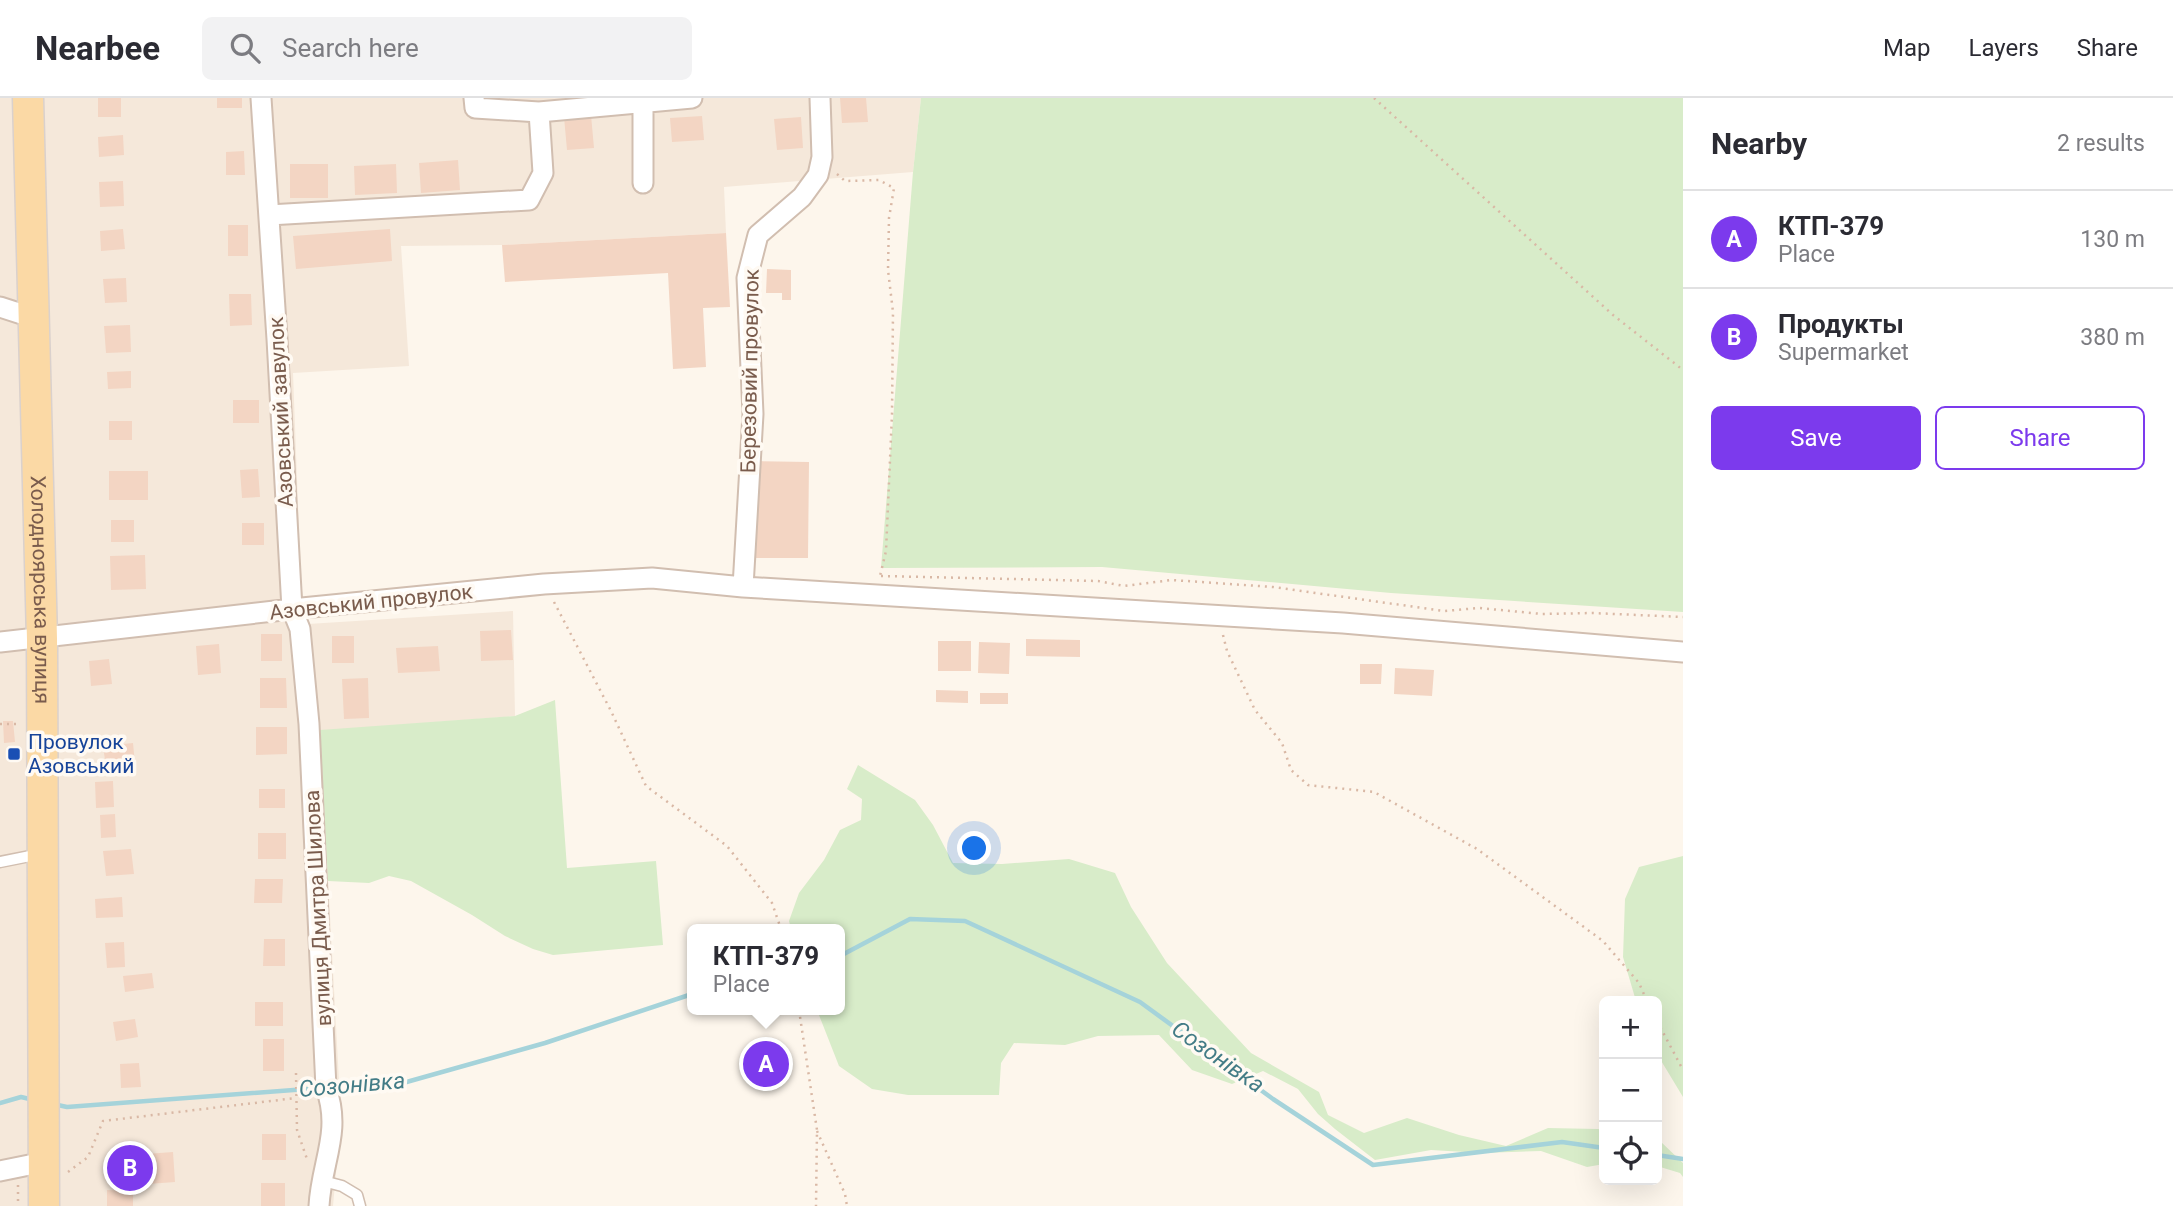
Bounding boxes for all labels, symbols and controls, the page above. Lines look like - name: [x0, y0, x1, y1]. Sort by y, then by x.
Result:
- search box: [202, 17, 692, 80]
- text: Nearbee: [35, 29, 160, 68]
- icon: search: [226, 29, 264, 67]
- text: Search here: [282, 33, 419, 63]
- text: Map: [1883, 34, 1931, 62]
- text: Layers: [1969, 34, 2039, 62]
- text: Share: [2077, 34, 2138, 62]
- text: Nearby: [1711, 126, 1807, 161]
- text: 2 results: [2057, 130, 2145, 157]
- text: КТП-379: [1778, 211, 1884, 241]
- text: A: [1726, 226, 1742, 253]
- text: 130 m: [2080, 226, 2145, 253]
- text: Place: [1778, 241, 1835, 268]
- street label: Березовий провулок: [736, 268, 764, 473]
- text: Продукты: [1778, 309, 1904, 339]
- street label: Азовський завулок: [264, 316, 298, 508]
- text: B: [1727, 324, 1741, 351]
- text: 380 m: [2080, 324, 2145, 351]
- text: Supermarket: [1778, 339, 1909, 366]
- button: Save: [1711, 406, 1921, 470]
- button: Share: [1935, 406, 2145, 470]
- street label: Холодноярська вулиця: [26, 475, 54, 704]
- street label: Азовський провулок: [268, 579, 474, 625]
- place label: Провулок Азовський: [28, 730, 134, 778]
- marker: Провулок Азовський: [6, 746, 22, 762]
- street label: вулиця Дмитра Шилова: [300, 789, 336, 1027]
- your location: [957, 831, 991, 865]
- popup: [687, 924, 845, 1015]
- text: КТП-379: [713, 941, 819, 971]
- text: Place: [713, 971, 770, 998]
- map controls: [1599, 996, 1662, 1185]
- button: +: [1599, 996, 1662, 1059]
- water label: Созонівка: [1167, 1015, 1269, 1099]
- pin: A: [743, 1038, 789, 1090]
- button: −: [1599, 1059, 1662, 1122]
- water label: Созонівка: [298, 1067, 406, 1103]
- button: locate: [1599, 1122, 1662, 1185]
- pin: B: [107, 1142, 153, 1194]

